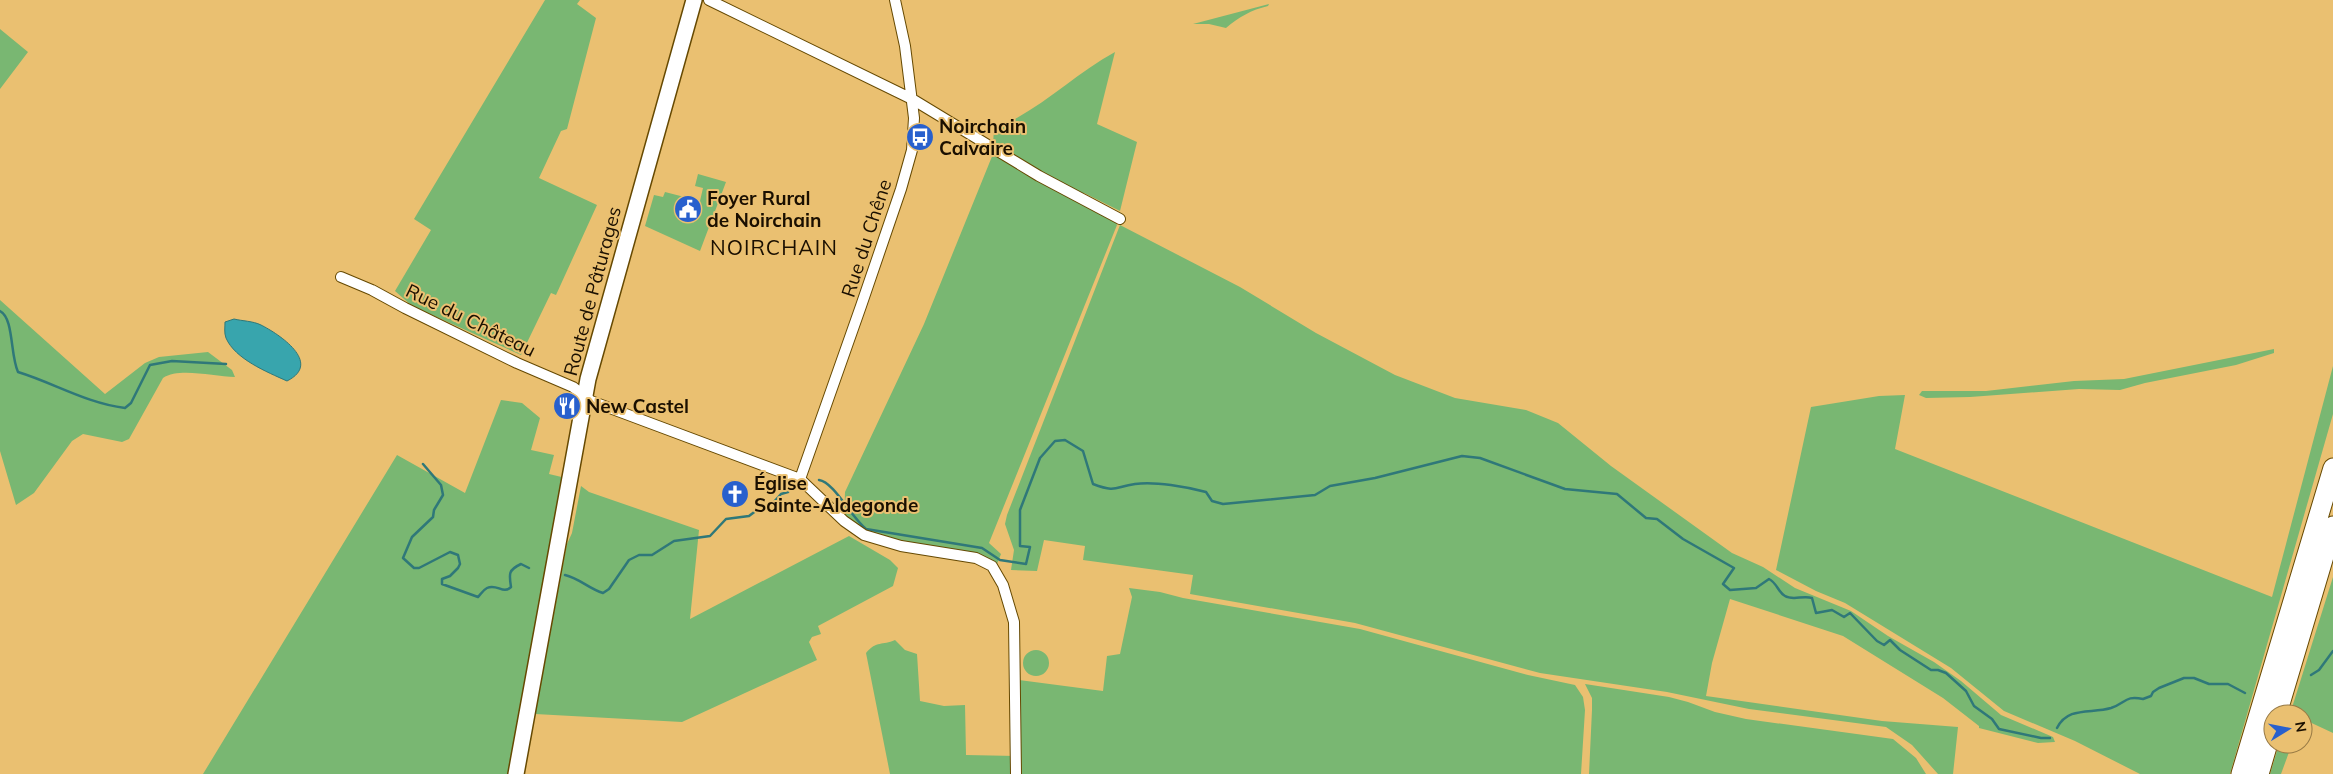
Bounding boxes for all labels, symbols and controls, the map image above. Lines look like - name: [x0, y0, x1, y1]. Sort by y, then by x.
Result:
- place label: Noirchain Calvaire: [939, 114, 1026, 160]
- bus stop icon: Noirchain Calvaire: [905, 122, 935, 152]
- street label: Rue du Chêne: [836, 176, 896, 300]
- place label: Foyer Rural de Noirchain: [707, 186, 822, 232]
- public building icon: Foyer Rural de Noirchain: [673, 194, 703, 224]
- street label: Route de Pâturages: [558, 204, 626, 378]
- district label: NOIRCHAIN: [710, 234, 838, 260]
- street label: Rue du Château: [402, 278, 540, 362]
- restaurant icon: New Castel: [552, 391, 582, 421]
- place label: New Castel: [586, 394, 689, 418]
- place label: Église Sainte-Aldegonde: [754, 471, 918, 517]
- church icon: Église Sainte-Aldegonde: [720, 479, 750, 509]
- north arrow: [2263, 704, 2313, 754]
- text: N: [2291, 720, 2311, 734]

